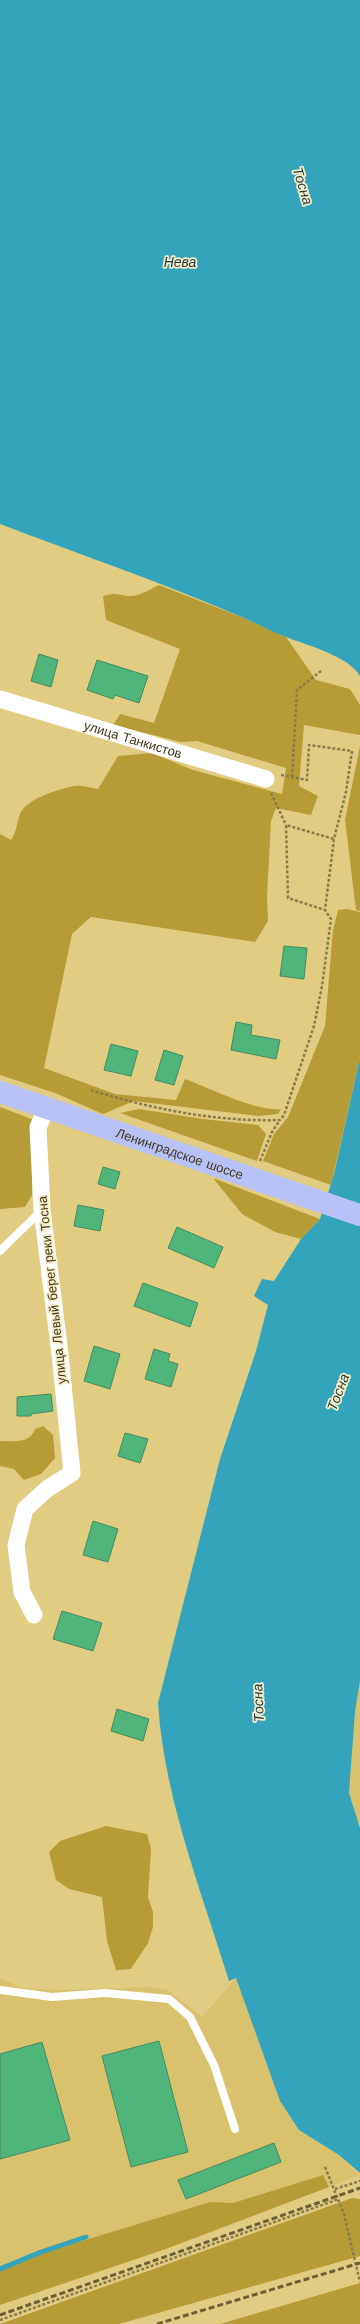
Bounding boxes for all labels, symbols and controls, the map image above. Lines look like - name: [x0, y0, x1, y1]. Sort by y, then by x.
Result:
- water label: Тосна: [290, 165, 316, 207]
- water label: Нева: [164, 254, 197, 270]
- street label: улица Танкистов: [82, 717, 184, 761]
- street label: Ленинградское шоссе: [114, 1125, 245, 1182]
- street label: улица Левый берег реки Тосна: [35, 1194, 69, 1385]
- water label: Тосна: [324, 1371, 352, 1413]
- water label: Тосна: [249, 1683, 267, 1723]

